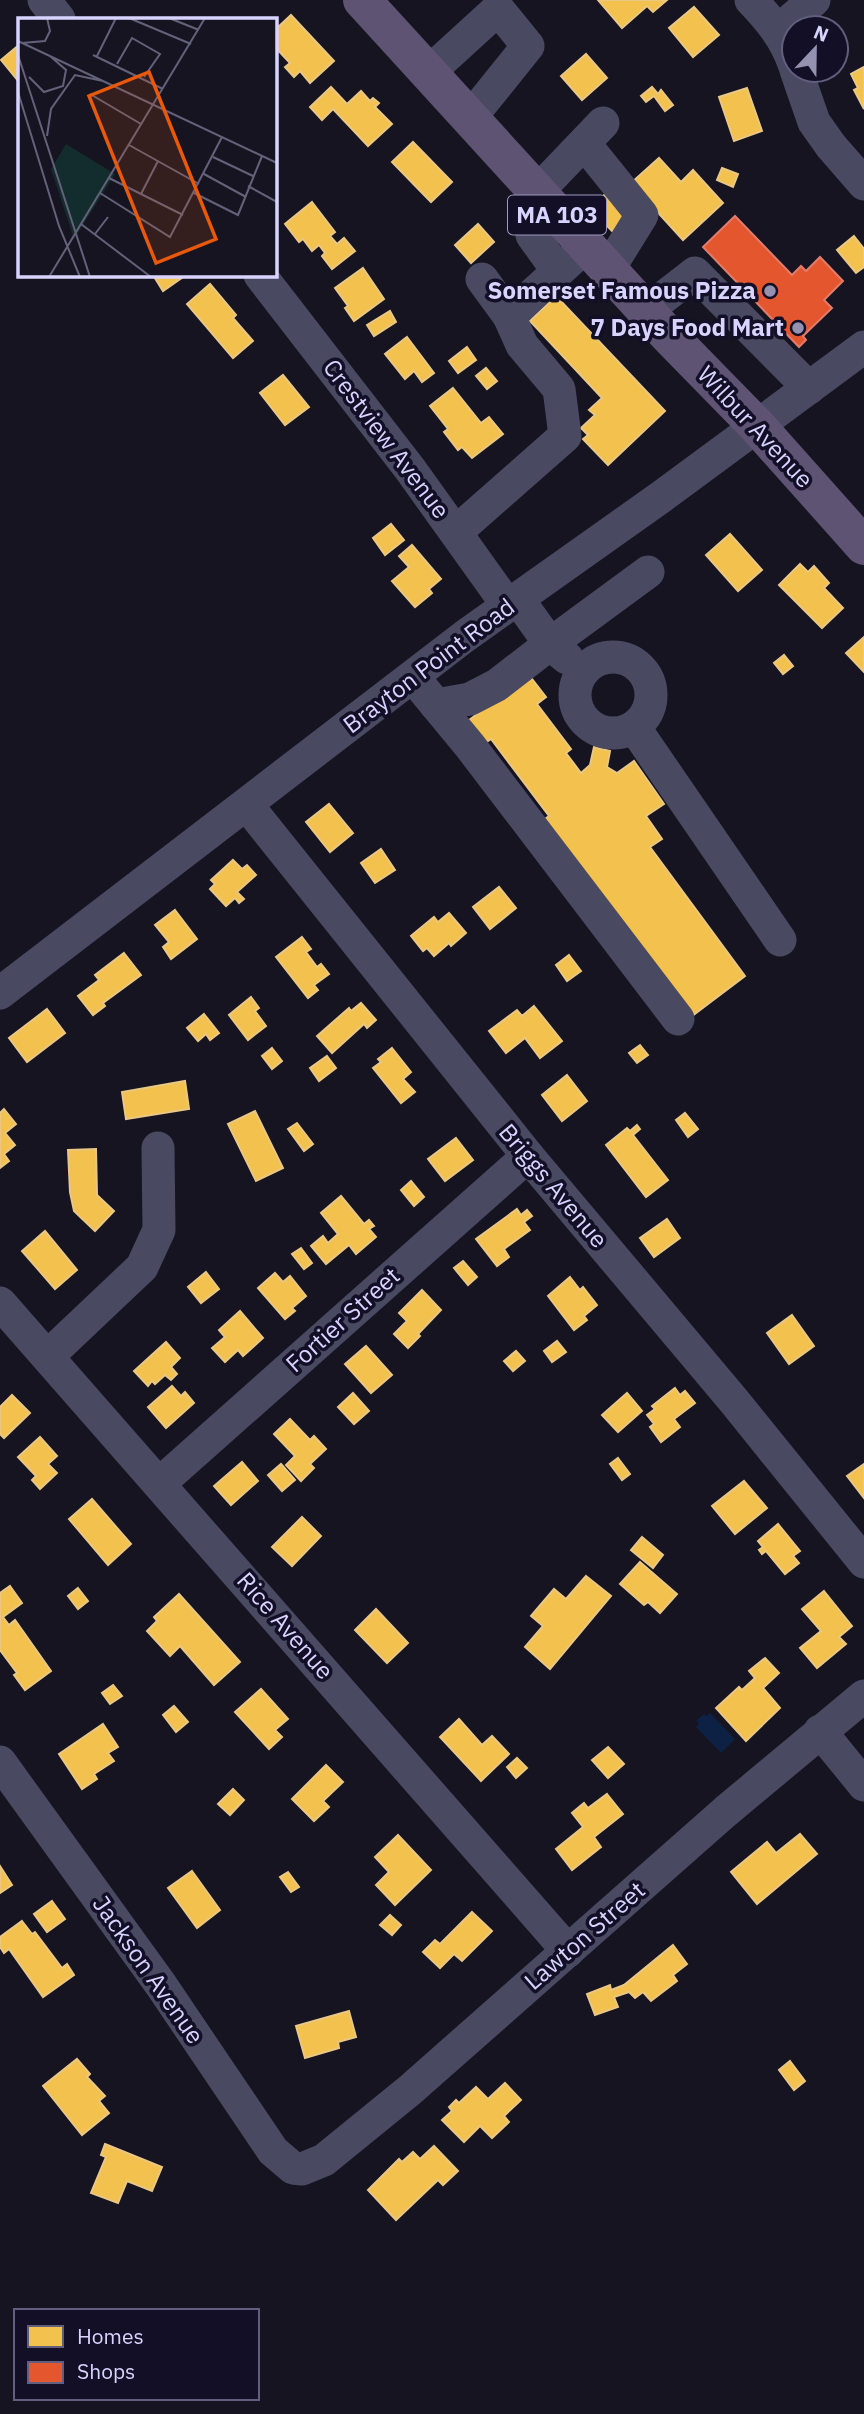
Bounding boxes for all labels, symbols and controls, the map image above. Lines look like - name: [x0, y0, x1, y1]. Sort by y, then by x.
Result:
- north arrow: [780, 14, 850, 84]
- inset map: [18, 18, 276, 276]
- text: N: [810, 20, 832, 47]
- road number: MA 103: [508, 196, 606, 234]
- place label: Somerset Famous Pizza: [487, 274, 756, 306]
- marker: Somerset Famous Pizza: [762, 283, 778, 299]
- place label: 7 Days Food Mart: [591, 311, 784, 343]
- marker: 7 Days Food Mart: [790, 320, 806, 336]
- street label: Crestview Avenue: [316, 352, 457, 525]
- street label: Wilbur Avenue: [691, 358, 821, 494]
- street label: Brayton Point Road: [336, 590, 520, 740]
- street label: Briggs Avenue: [492, 1116, 615, 1254]
- street label: Fortier Street: [278, 1259, 406, 1379]
- street label: Rice Avenue: [230, 1565, 341, 1686]
- street label: Lawton Street: [517, 1874, 651, 1997]
- street label: Jackson Avenue: [86, 1889, 212, 2050]
- legend: [14, 2309, 259, 2400]
- text: Homes: [77, 2322, 144, 2350]
- text: Shops: [77, 2357, 135, 2385]

